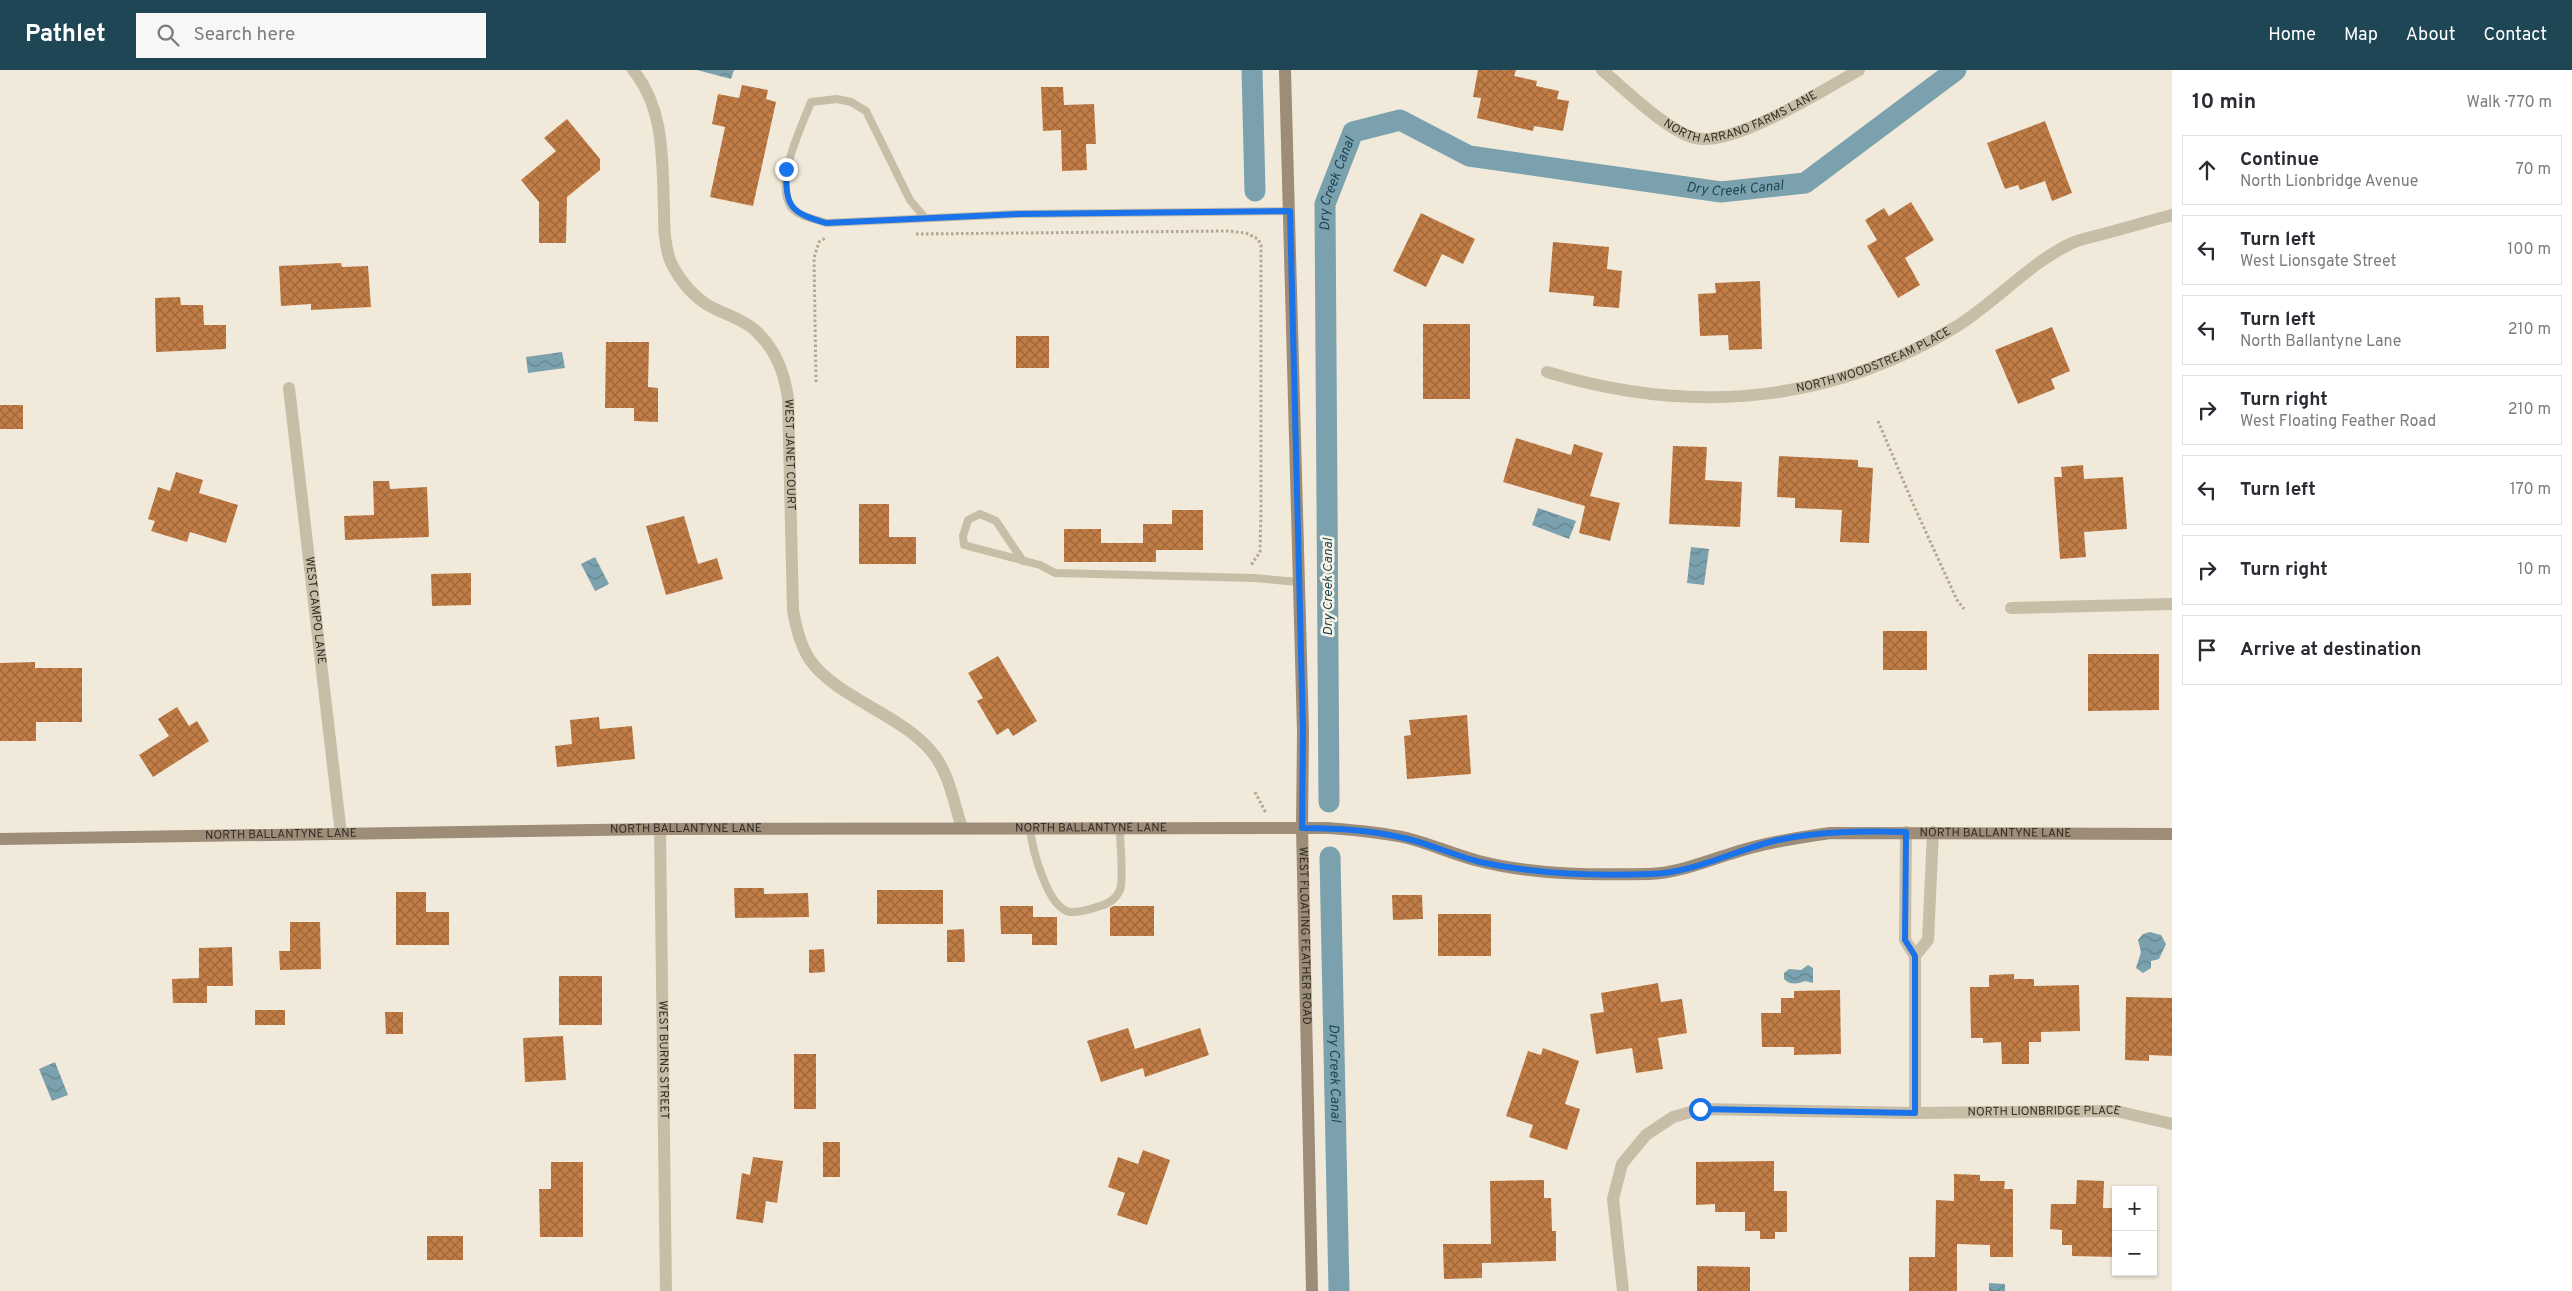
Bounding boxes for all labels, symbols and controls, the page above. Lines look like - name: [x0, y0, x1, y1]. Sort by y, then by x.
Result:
- search box: [136, 13, 486, 58]
- text: Pathlet: [25, 20, 106, 50]
- icon: search: [154, 21, 182, 49]
- text: Search here: [194, 23, 295, 47]
- text: Home: [2268, 24, 2316, 47]
- text: Map: [2344, 24, 2378, 47]
- text: About: [2406, 24, 2455, 47]
- text: Contact: [2483, 24, 2547, 47]
- street label: NORTH ARRANO FARMS LANE: [1660, 88, 1820, 147]
- text: 10 min: [2192, 89, 2256, 116]
- text: Walk · 770 m: [2467, 93, 2552, 113]
- water label: Dry Creek Canal: [1316, 133, 1359, 231]
- text: Continue: [2240, 148, 2319, 172]
- icon: ahead: [2193, 156, 2221, 184]
- route end: [775, 158, 798, 181]
- text: 70 m: [2516, 160, 2551, 180]
- text: North Lionbridge Avenue: [2240, 172, 2418, 192]
- water label: Dry Creek Canal: [1685, 177, 1786, 201]
- text: Turn left: [2240, 228, 2316, 252]
- icon: left: [2193, 236, 2221, 264]
- text: 100 m: [2507, 240, 2551, 260]
- text: West Lionsgate Street: [2240, 252, 2397, 272]
- text: Turn left: [2240, 308, 2316, 332]
- icon: left: [2193, 316, 2221, 344]
- text: 210 m: [2508, 320, 2551, 340]
- street label: NORTH WOODSTREAM PLACE: [1795, 324, 1954, 397]
- text: North Ballantyne Lane: [2240, 332, 2401, 352]
- text: Turn right: [2240, 388, 2328, 412]
- icon: right: [2193, 396, 2221, 424]
- street label: WEST JANET COURT: [780, 399, 799, 511]
- text: 210 m: [2508, 400, 2551, 420]
- text: West Floating Feather Road: [2240, 412, 2436, 432]
- icon: left: [2193, 476, 2221, 504]
- text: Turn left: [2240, 478, 2316, 502]
- text: 170 m: [2510, 480, 2551, 500]
- water label: Dry Creek Canal: [1320, 537, 1337, 636]
- street label: WEST CAMPO LANE: [301, 556, 329, 665]
- icon: right: [2193, 556, 2221, 584]
- text: Turn right: [2240, 558, 2328, 582]
- text: 10 m: [2517, 560, 2551, 580]
- icon: arrive: [2193, 636, 2221, 664]
- text: Arrive at destination: [2240, 638, 2421, 662]
- street label: NORTH BALLANTYNE LANE: [1015, 820, 1167, 836]
- street label: NORTH BALLANTYNE LANE: [610, 821, 762, 838]
- street label: NORTH BALLANTYNE LANE: [1920, 825, 2072, 842]
- street label: NORTH BALLANTYNE LANE: [205, 826, 357, 844]
- street label: WEST FLOATING FEATHER ROAD: [1294, 846, 1314, 1025]
- street label: WEST BURNS STREET: [654, 1000, 672, 1120]
- water label: Dry Creek Canal: [1325, 1024, 1344, 1123]
- route start: [1689, 1098, 1712, 1121]
- street label: NORTH LIONBRIDGE PLACE: [1967, 1103, 2122, 1120]
- map controls: [2112, 1186, 2157, 1276]
- button: +: [2112, 1186, 2157, 1231]
- button: −: [2112, 1231, 2157, 1276]

